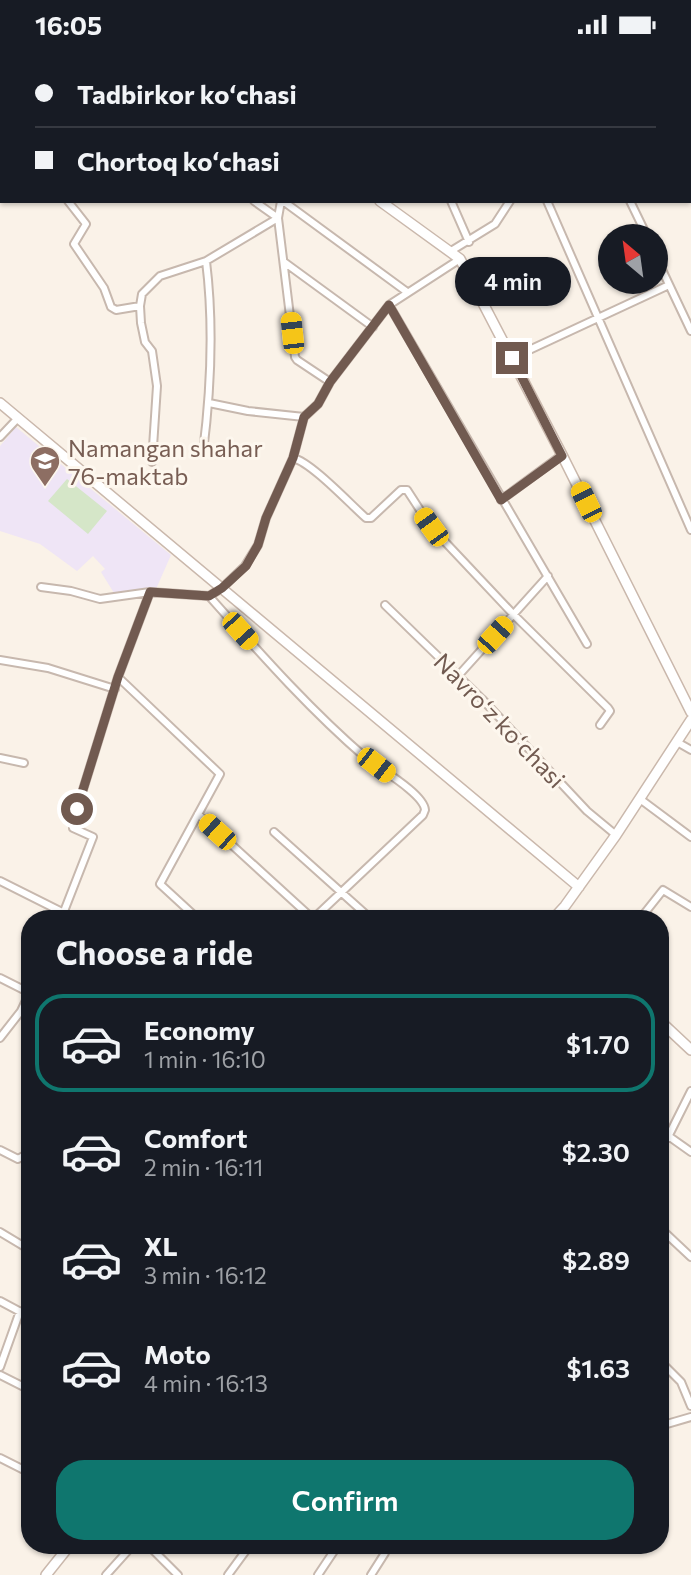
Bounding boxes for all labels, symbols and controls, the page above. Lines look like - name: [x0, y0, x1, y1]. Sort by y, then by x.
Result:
- text: 16:05: [35, 9, 102, 40]
- text: Tadbirkor koʻchasi: [77, 78, 297, 109]
- text: Chortoq koʻchasi: [77, 145, 280, 176]
- north arrow: [598, 224, 668, 294]
- map controls: [598, 224, 668, 294]
- callout: 4 min: [454, 257, 570, 305]
- text: 4 min: [484, 267, 542, 295]
- car: [280, 311, 305, 355]
- route end: [496, 342, 528, 374]
- place label: Namangan shahar 76-maktab: [68, 433, 263, 490]
- school or university icon: Namangan shahar 76-maktab: [28, 444, 62, 488]
- car: [568, 479, 605, 525]
- car: [411, 504, 452, 550]
- car: [219, 608, 262, 654]
- car: [474, 612, 517, 658]
- street label: Navroʻz koʻchasi: [428, 647, 572, 793]
- car: [353, 744, 400, 786]
- route start: [61, 793, 93, 825]
- car: [195, 810, 240, 854]
- text: Choose a ride: [56, 932, 253, 972]
- icon: car: [60, 1012, 123, 1075]
- text: Economy: [144, 1014, 255, 1045]
- text: $1.70: [566, 1028, 630, 1059]
- text: 1 min · 16:10: [144, 1045, 266, 1073]
- icon: car: [60, 1120, 123, 1183]
- text: Comfort: [144, 1122, 247, 1153]
- text: $2.30: [562, 1136, 630, 1167]
- text: 2 min · 16:11: [144, 1153, 263, 1181]
- icon: car: [60, 1228, 123, 1291]
- text: XL: [144, 1230, 178, 1261]
- text: $2.89: [562, 1244, 630, 1275]
- text: 3 min · 16:12: [144, 1261, 267, 1289]
- icon: car: [60, 1336, 123, 1399]
- text: Moto: [144, 1338, 211, 1369]
- text: $1.63: [567, 1352, 630, 1383]
- text: 4 min · 16:13: [144, 1369, 268, 1397]
- button: Confirm: [56, 1460, 634, 1540]

